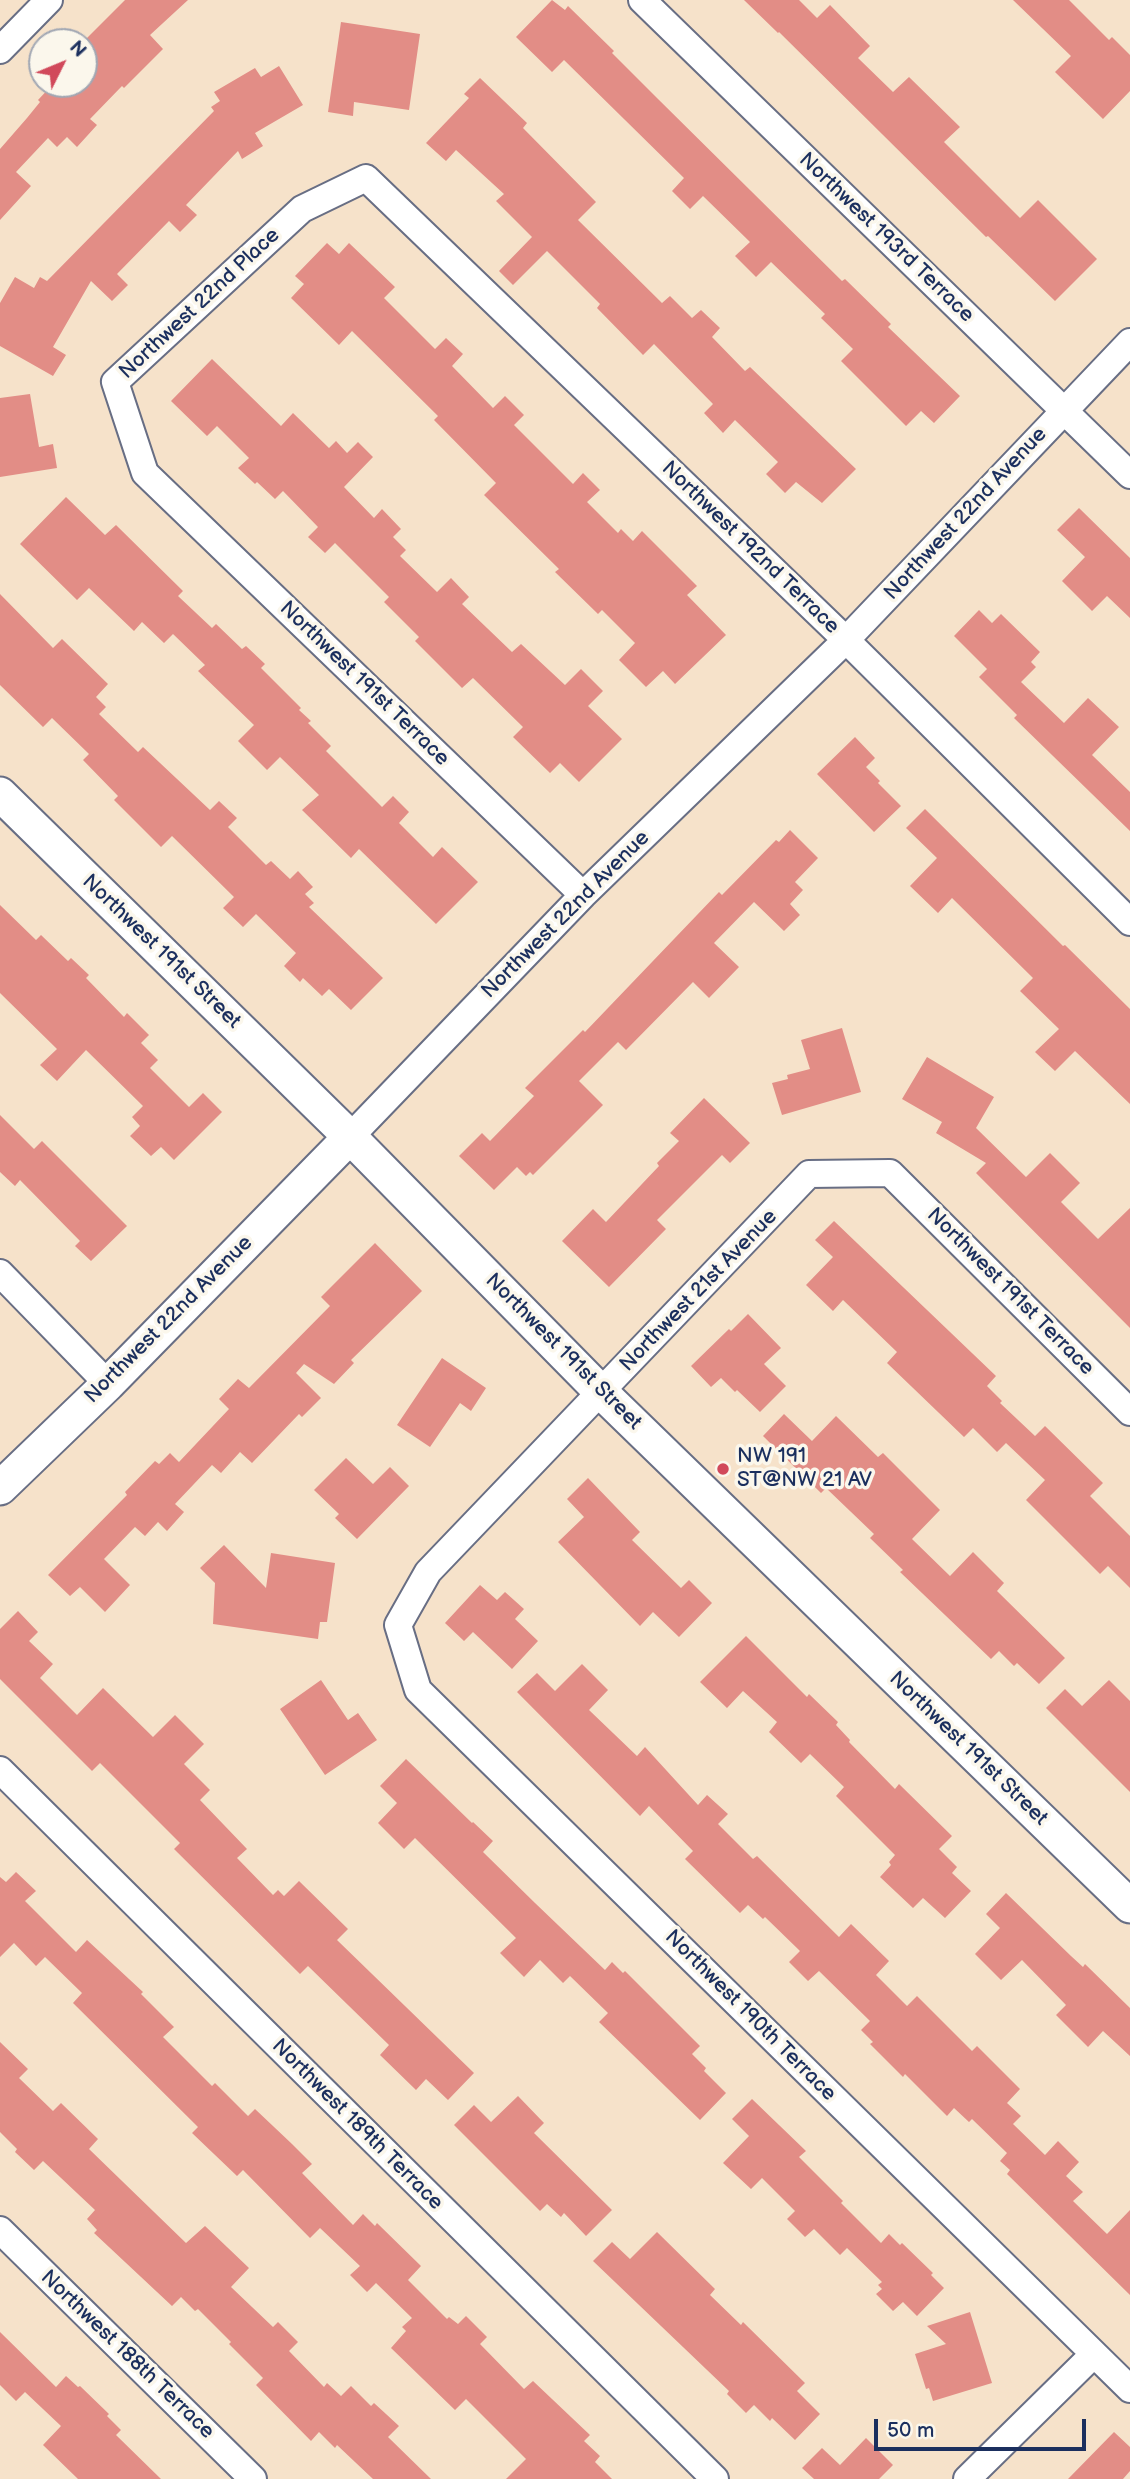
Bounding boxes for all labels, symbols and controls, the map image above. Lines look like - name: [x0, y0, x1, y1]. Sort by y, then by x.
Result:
- north arrow: [28, 28, 98, 98]
- text: N: [64, 37, 91, 63]
- street label: Northwest 193rd Terrace: [793, 148, 979, 328]
- street label: Northwest 22nd Place: [115, 223, 285, 385]
- street label: Northwest 22nd Avenue: [879, 422, 1053, 606]
- street label: Northwest 192nd Terrace: [656, 456, 844, 640]
- street label: Northwest 191st Terrace: [274, 596, 454, 772]
- street label: Northwest 22nd Avenue: [477, 826, 655, 1004]
- street label: Northwest 191st Street: [76, 870, 246, 1034]
- street label: Northwest 191st Terrace: [921, 1203, 1099, 1381]
- street label: Northwest 21st Avenue: [615, 1205, 783, 1377]
- street label: Northwest 22nd Avenue: [80, 1231, 258, 1409]
- street label: Northwest 191st Street: [480, 1269, 646, 1435]
- place label: NW 191 ST@NW 21 AV: [737, 1444, 872, 1494]
- marker: NW 191 ST@NW 21 AV: [715, 1461, 731, 1477]
- street label: Northwest 191st Street: [883, 1667, 1053, 1831]
- street label: Northwest 190th Terrace: [659, 1925, 841, 2107]
- street label: Northwest 189th Terrace: [266, 2034, 448, 2216]
- street label: Northwest 188th Terrace: [35, 2265, 219, 2445]
- scale bar: [878, 2406, 1090, 2450]
- text: 50 m: [887, 2418, 934, 2443]

